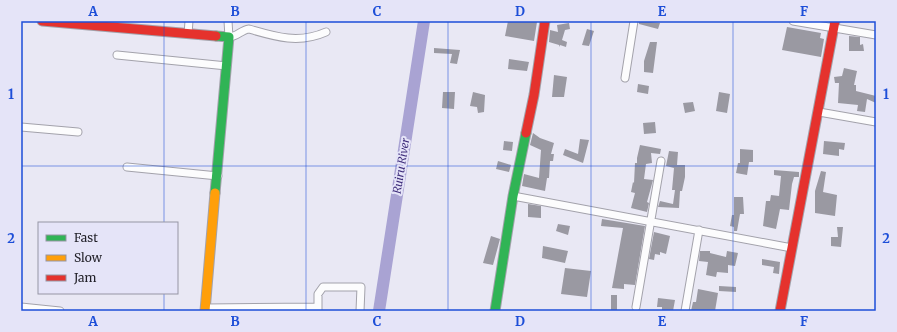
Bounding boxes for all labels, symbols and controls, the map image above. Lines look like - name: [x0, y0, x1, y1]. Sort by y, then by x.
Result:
- text: A: [87, 3, 98, 20]
- text: B: [230, 3, 240, 20]
- text: C: [373, 3, 382, 20]
- text: D: [515, 3, 525, 20]
- text: E: [658, 3, 667, 20]
- text: F: [800, 3, 808, 20]
- text: 1: [8, 86, 14, 103]
- text: 1: [883, 86, 889, 103]
- water label: Ruiru River: [390, 137, 412, 195]
- legend: [38, 222, 178, 294]
- text: 2: [7, 230, 15, 247]
- text: Fast: [74, 230, 98, 245]
- text: 2: [882, 230, 890, 247]
- text: Slow: [74, 250, 103, 265]
- text: Jam: [73, 270, 97, 285]
- text: A: [87, 313, 98, 330]
- text: B: [230, 313, 240, 330]
- text: C: [373, 313, 382, 330]
- text: D: [515, 313, 525, 330]
- text: E: [658, 313, 667, 330]
- text: F: [800, 313, 808, 330]

